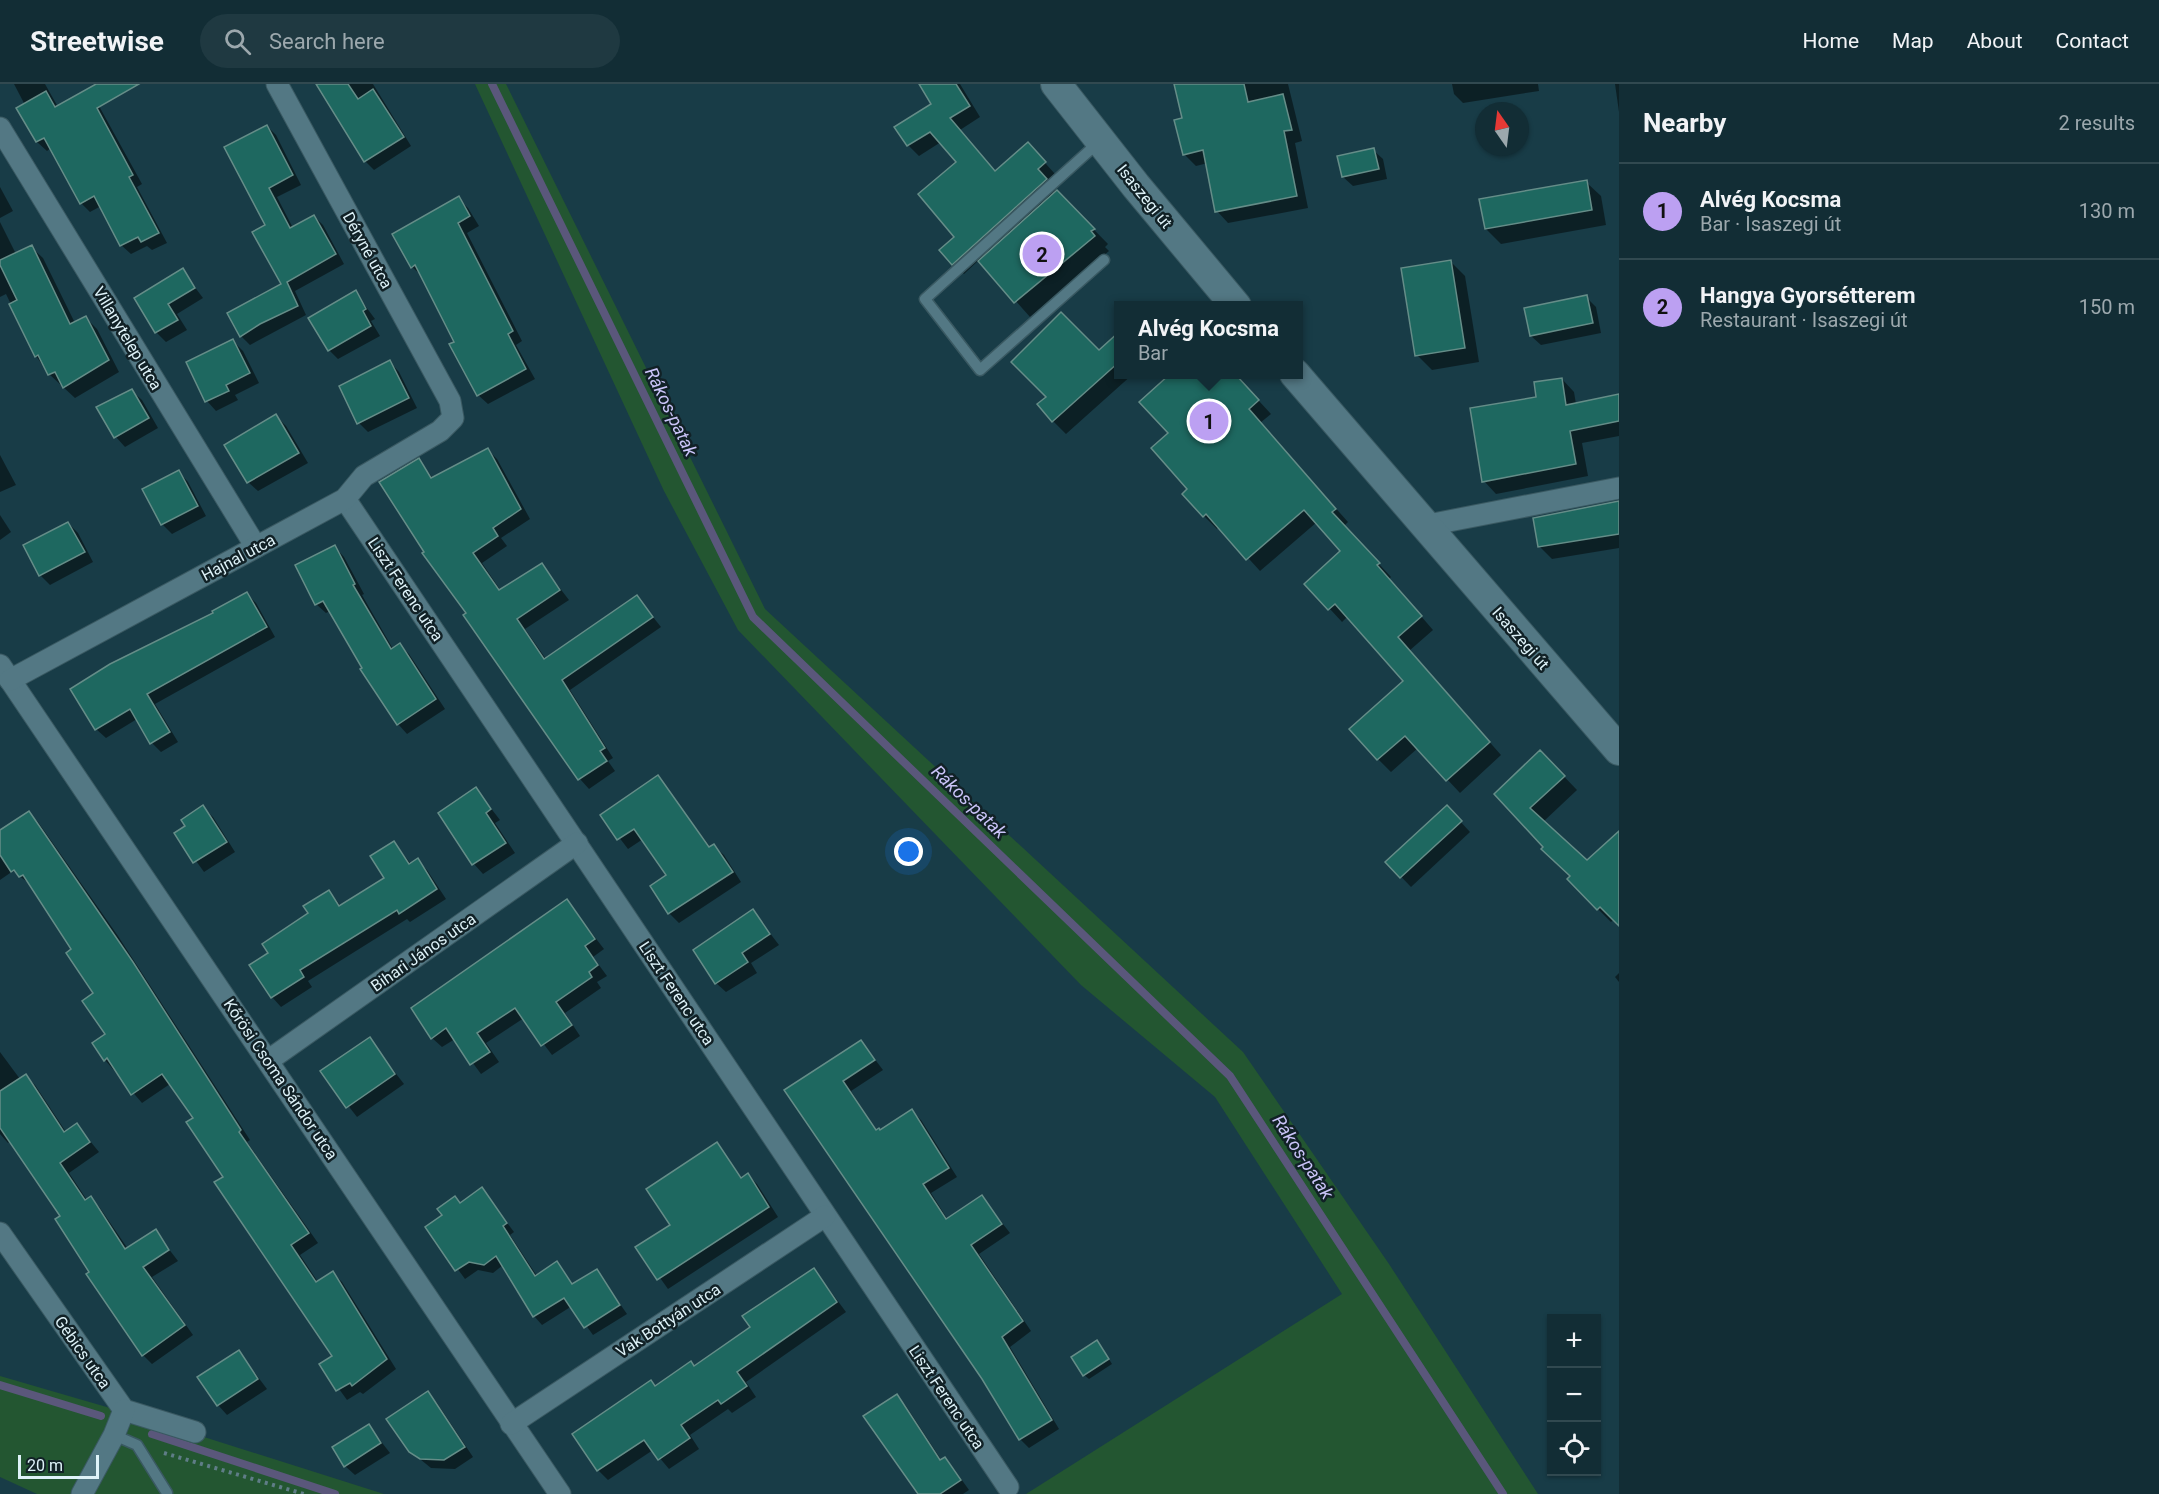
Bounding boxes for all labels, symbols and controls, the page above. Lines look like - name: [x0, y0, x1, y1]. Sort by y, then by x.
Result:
- search box: [200, 14, 620, 68]
- text: Streetwise: [30, 25, 164, 58]
- icon: search: [221, 25, 254, 58]
- text: Search here: [269, 29, 385, 54]
- text: Home: [1803, 29, 1859, 53]
- text: Map: [1892, 29, 1934, 53]
- text: About: [1967, 29, 2023, 53]
- text: Contact: [2056, 29, 2129, 53]
- north arrow: [1475, 102, 1529, 156]
- text: Nearby: [1643, 108, 1726, 138]
- text: 2 results: [2059, 111, 2135, 135]
- street label: Isaszegi út: [1113, 161, 1176, 232]
- text: Alvég Kocsma: [1700, 187, 1841, 212]
- text: 1: [1657, 199, 1668, 223]
- text: 130 m: [2079, 199, 2135, 223]
- street label: Déryné utca: [339, 209, 396, 292]
- text: Bar · Isaszegi út: [1700, 212, 1841, 236]
- pin: 2: [1022, 232, 1062, 276]
- street label: Villanytelep utca: [89, 283, 166, 393]
- text: Hangya Gyorsétterem: [1700, 283, 1916, 308]
- text: 2: [1657, 295, 1668, 319]
- text: 150 m: [2079, 295, 2135, 319]
- popup: [1114, 301, 1303, 379]
- text: Restaurant · Isaszegi út: [1700, 308, 1908, 332]
- text: Alvég Kocsma: [1138, 316, 1279, 341]
- text: Bar: [1138, 341, 1168, 365]
- water label: Rákos-patak: [641, 364, 702, 461]
- pin: 1: [1190, 398, 1228, 444]
- street label: Hajnal utca: [198, 530, 278, 585]
- street label: Liszt Ferenc utca: [364, 534, 447, 645]
- street label: Isaszegi út: [1488, 603, 1553, 674]
- water label: Rákos-patak: [927, 761, 1012, 843]
- your location: [894, 837, 923, 866]
- street label: Bihari János utca: [367, 909, 479, 996]
- street label: Liszt Ferenc utca: [635, 938, 718, 1049]
- street label: Kőrösi Csoma Sándor utca: [220, 995, 341, 1163]
- water label: Rákos-patak: [1268, 1111, 1339, 1204]
- street label: Vak Bottyán utca: [613, 1280, 724, 1361]
- street label: Gébics utca: [51, 1312, 114, 1392]
- map controls: [1547, 1314, 1601, 1476]
- button: +: [1547, 1314, 1601, 1368]
- street label: Liszt Ferenc utca: [905, 1342, 988, 1453]
- button: −: [1547, 1368, 1601, 1422]
- button: locate: [1547, 1422, 1601, 1476]
- scale bar: [18, 1452, 99, 1480]
- text: 20 m: [27, 1456, 63, 1475]

